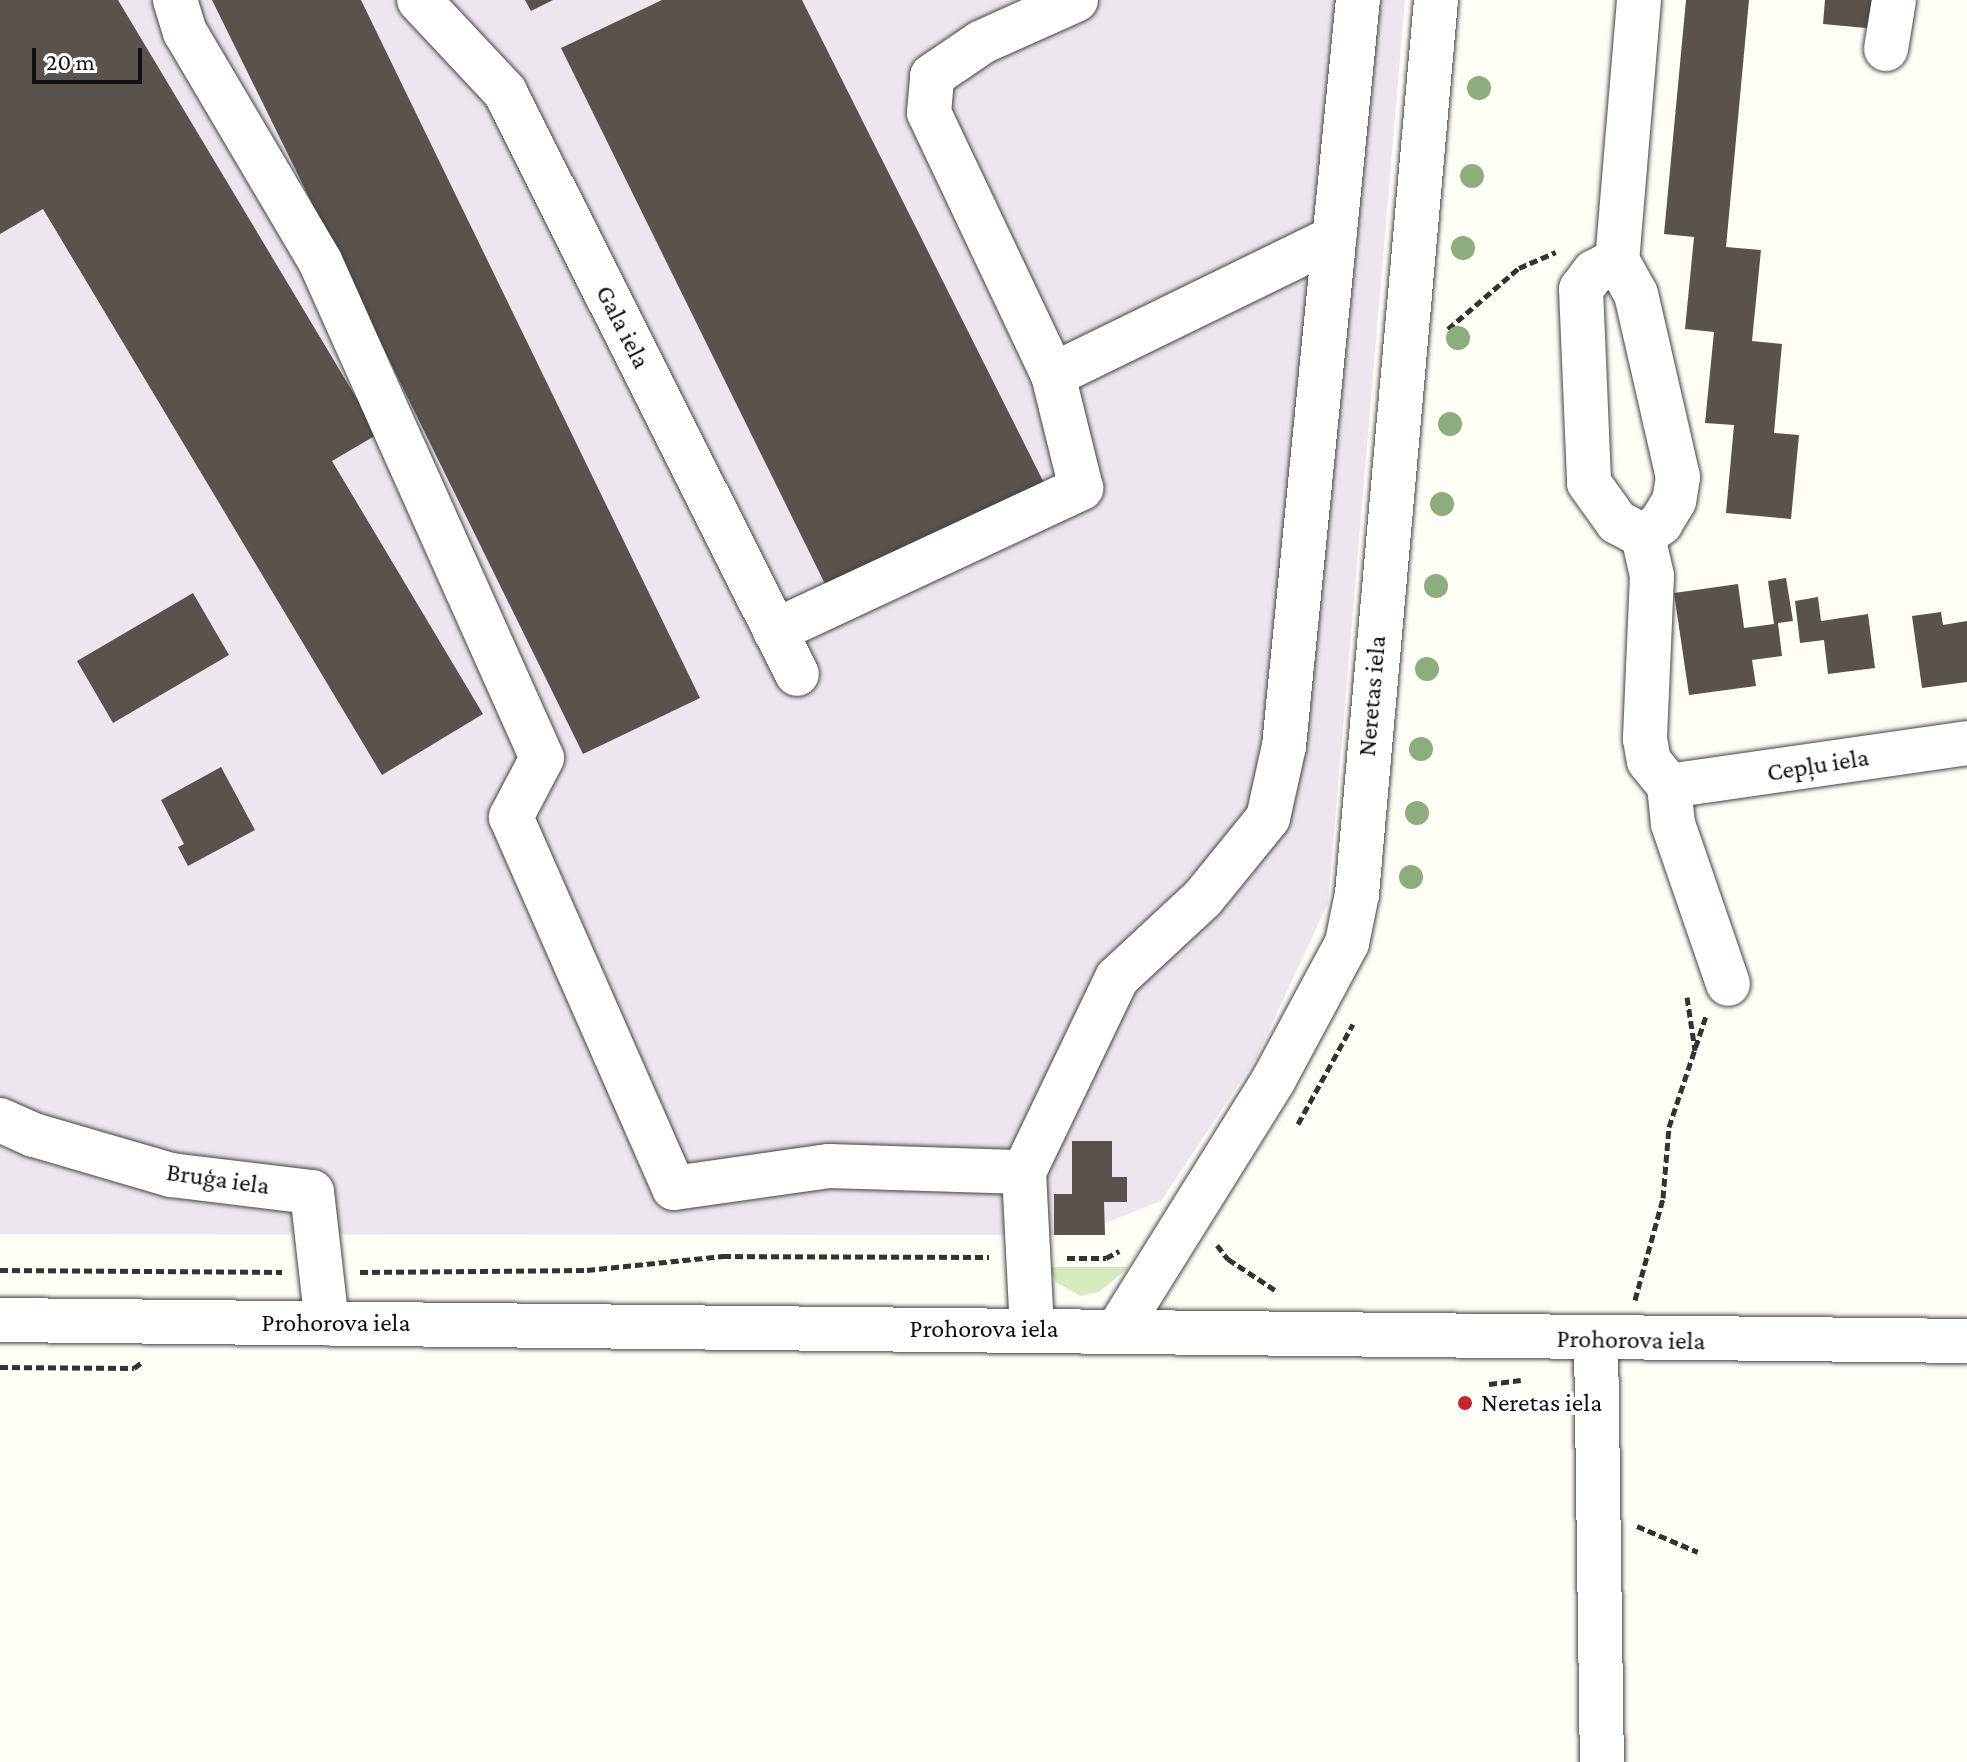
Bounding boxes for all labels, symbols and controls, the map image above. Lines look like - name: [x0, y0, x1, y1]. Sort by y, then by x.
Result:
- scale bar: [36, 32, 146, 82]
- text: 20 m: [46, 48, 95, 75]
- street label: Gala iela: [589, 280, 657, 374]
- street label: Neretas iela: [1351, 634, 1393, 758]
- street label: Cepļu iela: [1765, 742, 1871, 788]
- street label: Bruģa iela: [164, 1156, 272, 1202]
- street label: Prohorova iela: [262, 1307, 410, 1339]
- street label: Prohorova iela: [910, 1313, 1058, 1345]
- street label: Prohorova iela: [1556, 1323, 1706, 1357]
- place label: Neretas iela: [1481, 1387, 1602, 1419]
- marker: Neretas iela: [1456, 1394, 1474, 1412]

